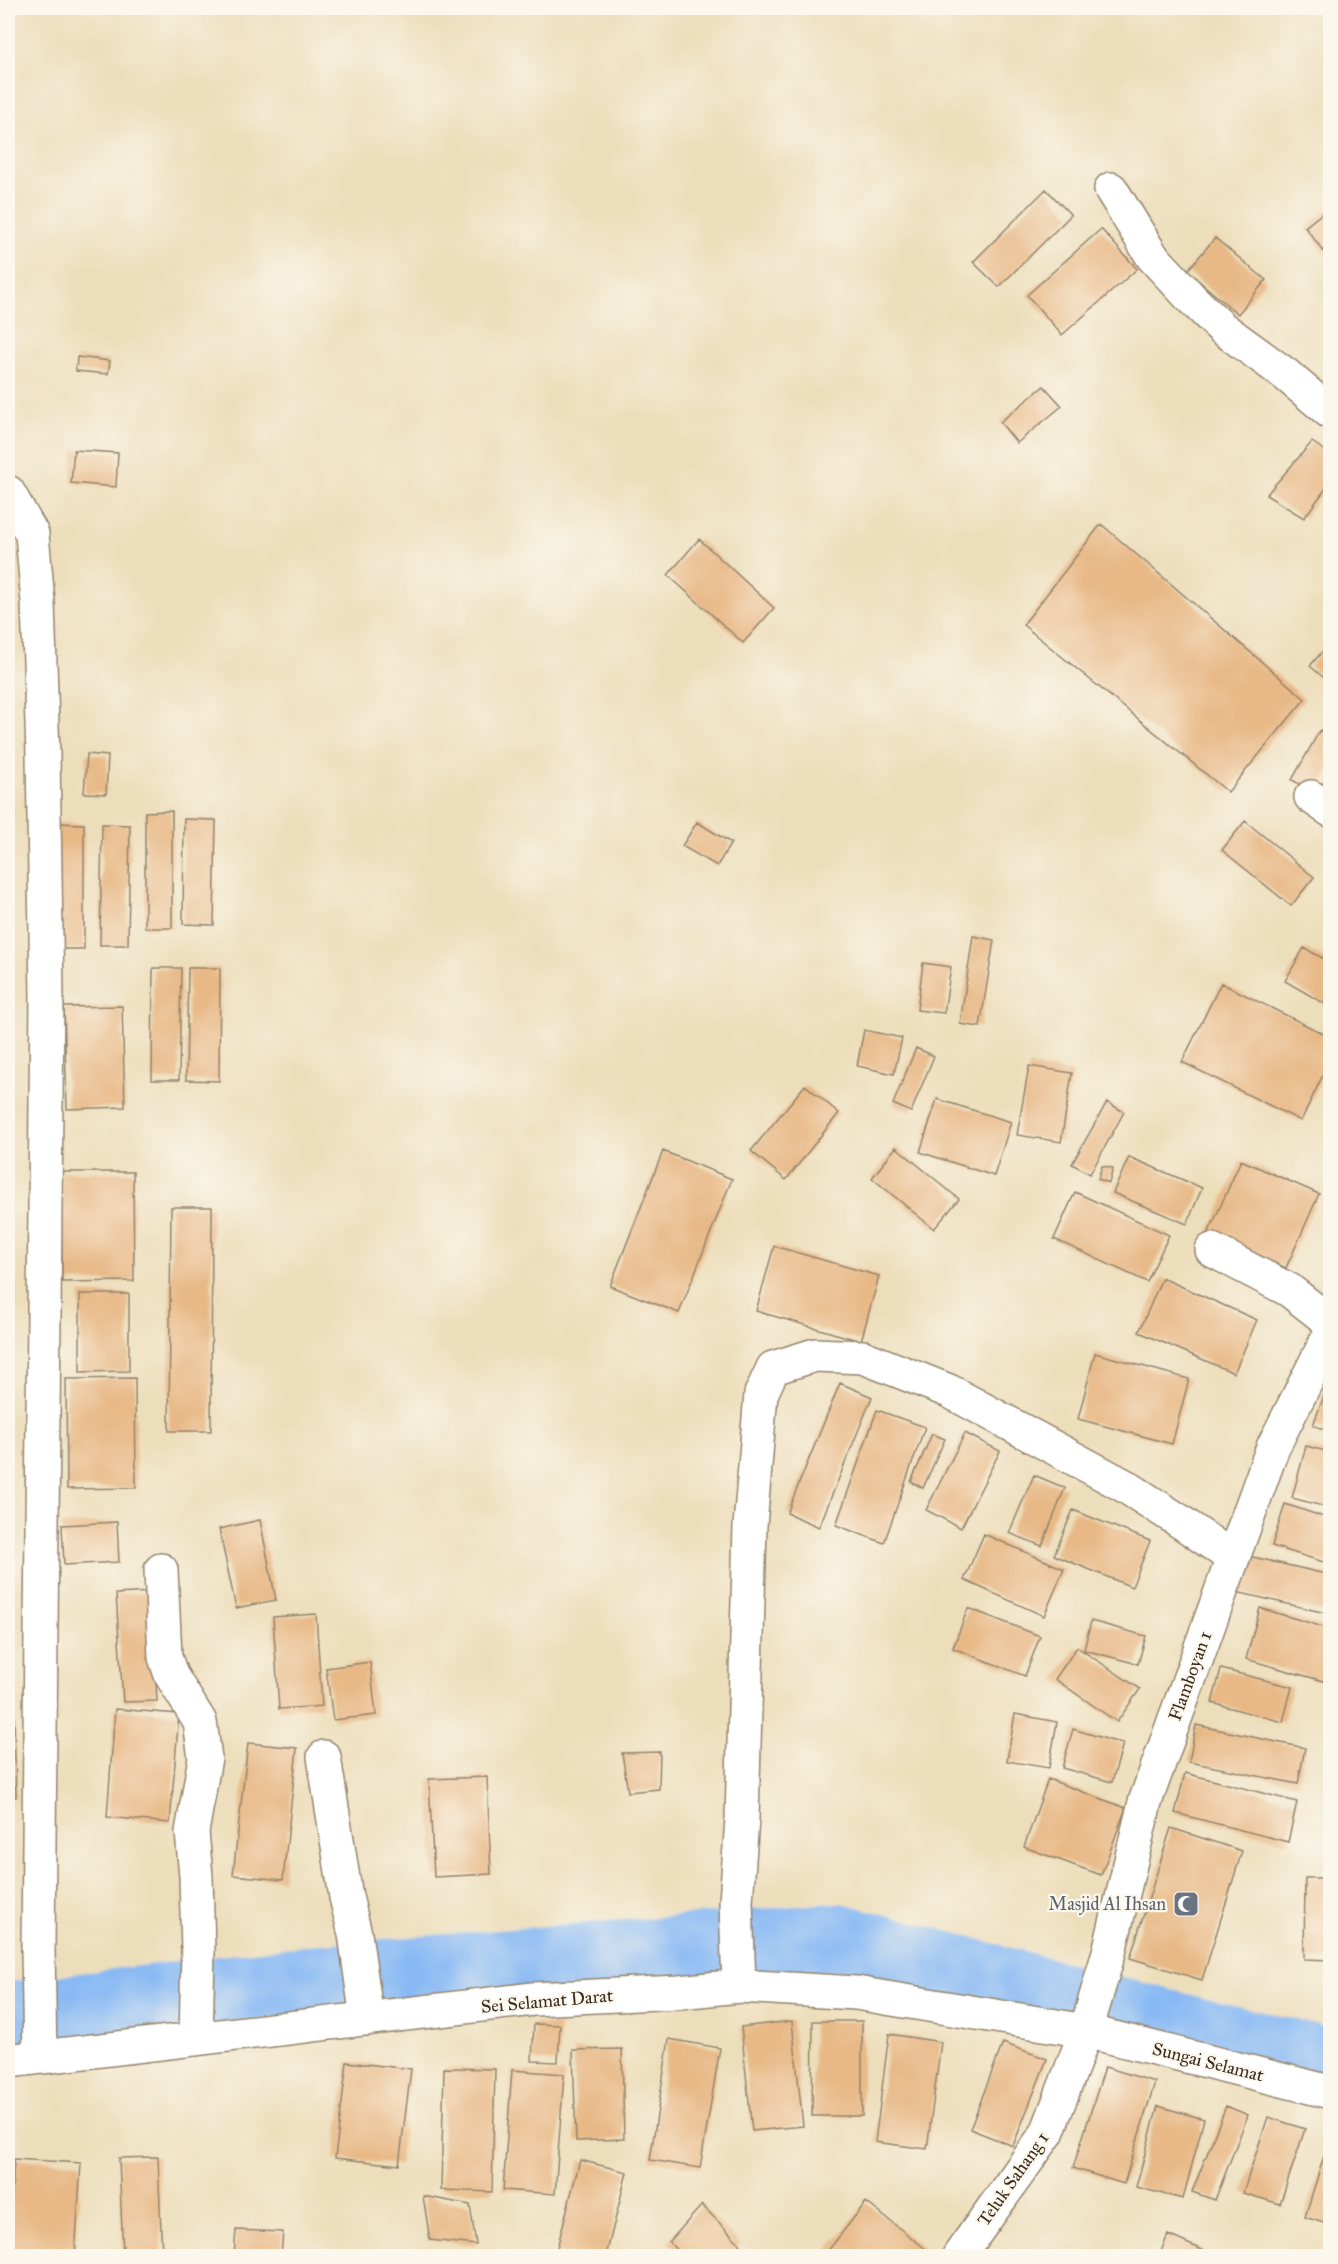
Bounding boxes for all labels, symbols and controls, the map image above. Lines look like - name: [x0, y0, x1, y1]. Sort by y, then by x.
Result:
- street label: Flamboyan 1: [1164, 1628, 1216, 1724]
- mosque icon: Masjid Al Ihsan: [1171, 1889, 1201, 1919]
- place label: Masjid Al Ihsan: [1049, 1893, 1166, 1915]
- street label: Sei Selamat Darat: [480, 1984, 615, 2018]
- street label: Sungai Selamat: [1150, 2038, 1267, 2088]
- street label: Teluk Sahang 1: [973, 2128, 1054, 2231]

